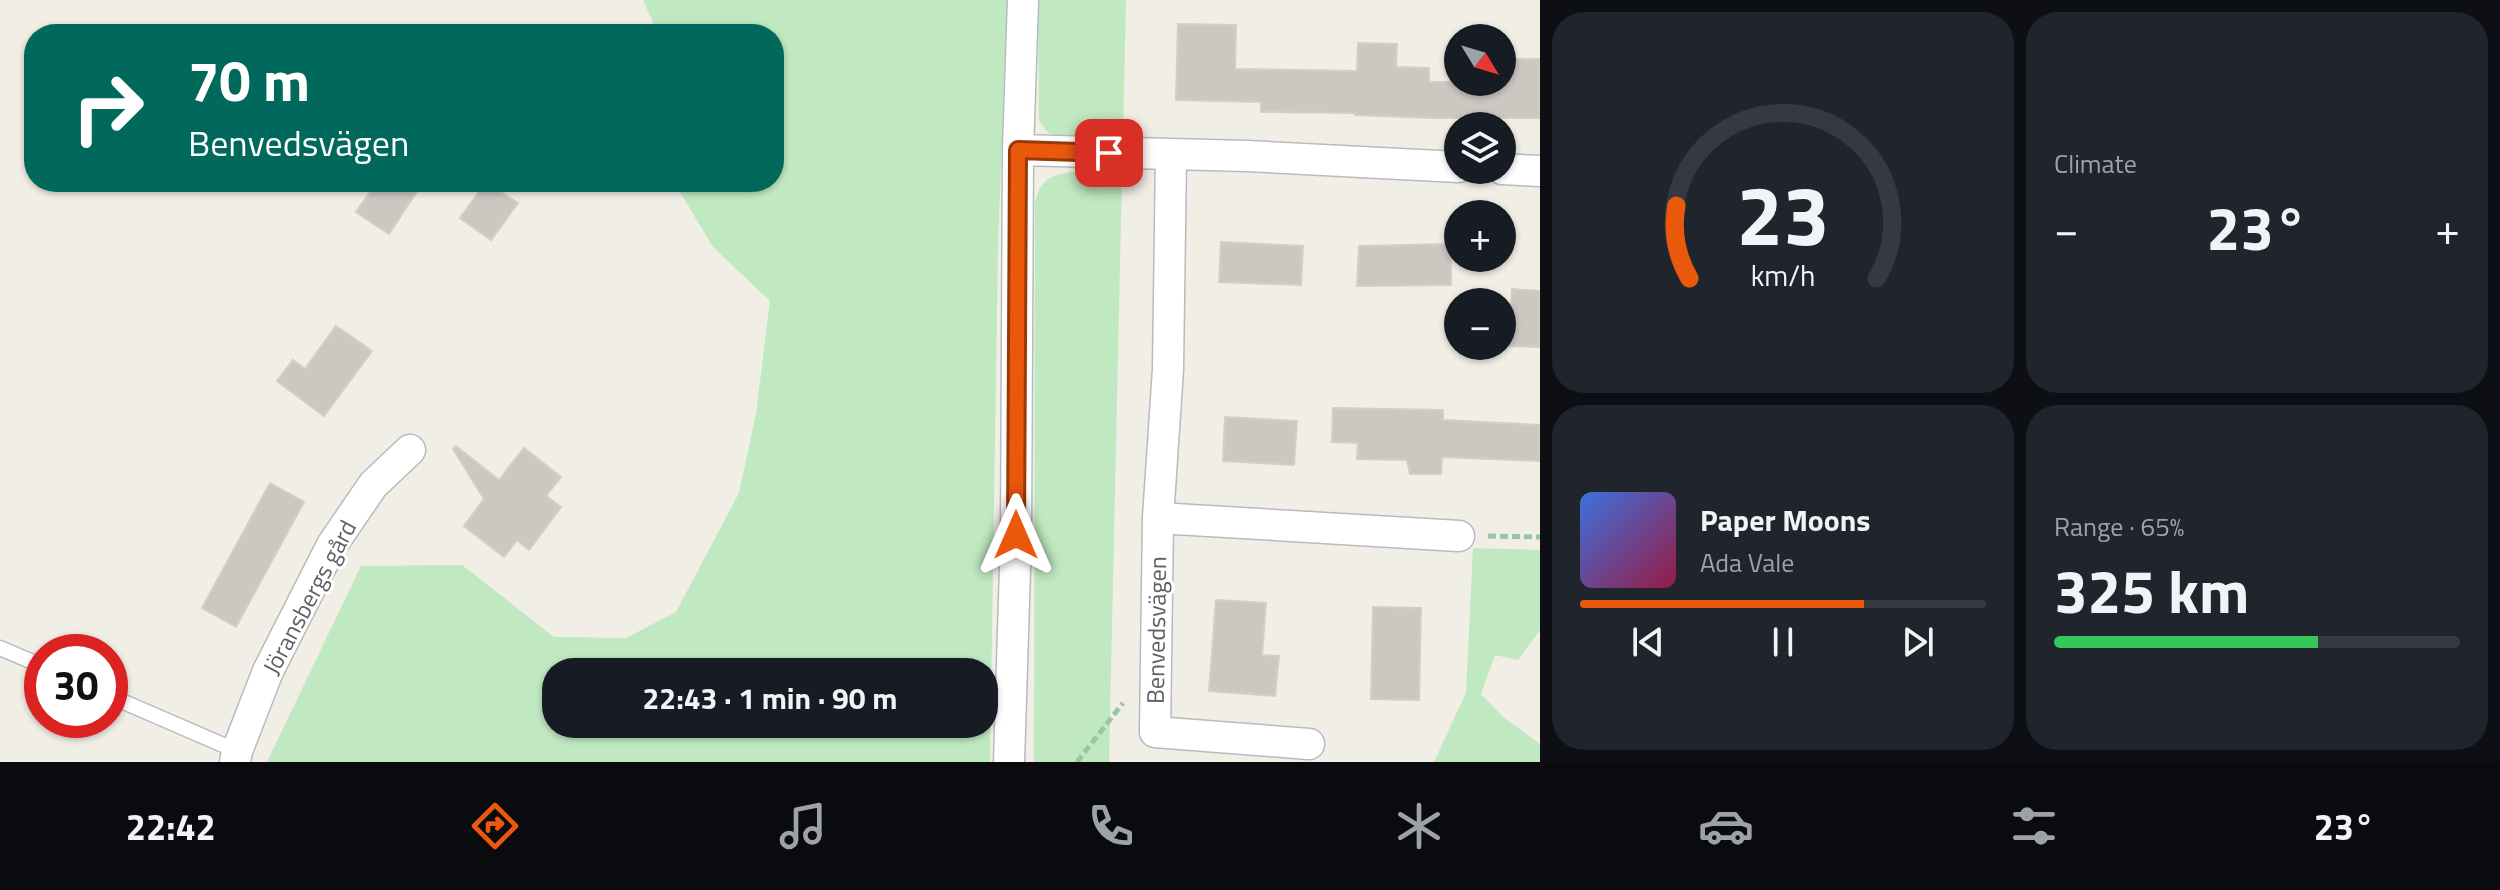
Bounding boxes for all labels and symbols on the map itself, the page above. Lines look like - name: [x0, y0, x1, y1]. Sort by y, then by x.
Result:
- north arrow: [1444, 24, 1516, 96]
- pin: [1075, 119, 1143, 187]
- position arrow: [974, 493, 1058, 577]
- street label: Jöransbergs gård: [253, 513, 365, 681]
- street label: Benvedsvägen: [1137, 556, 1175, 704]
- speed limit sign: 30: [24, 634, 128, 738]

